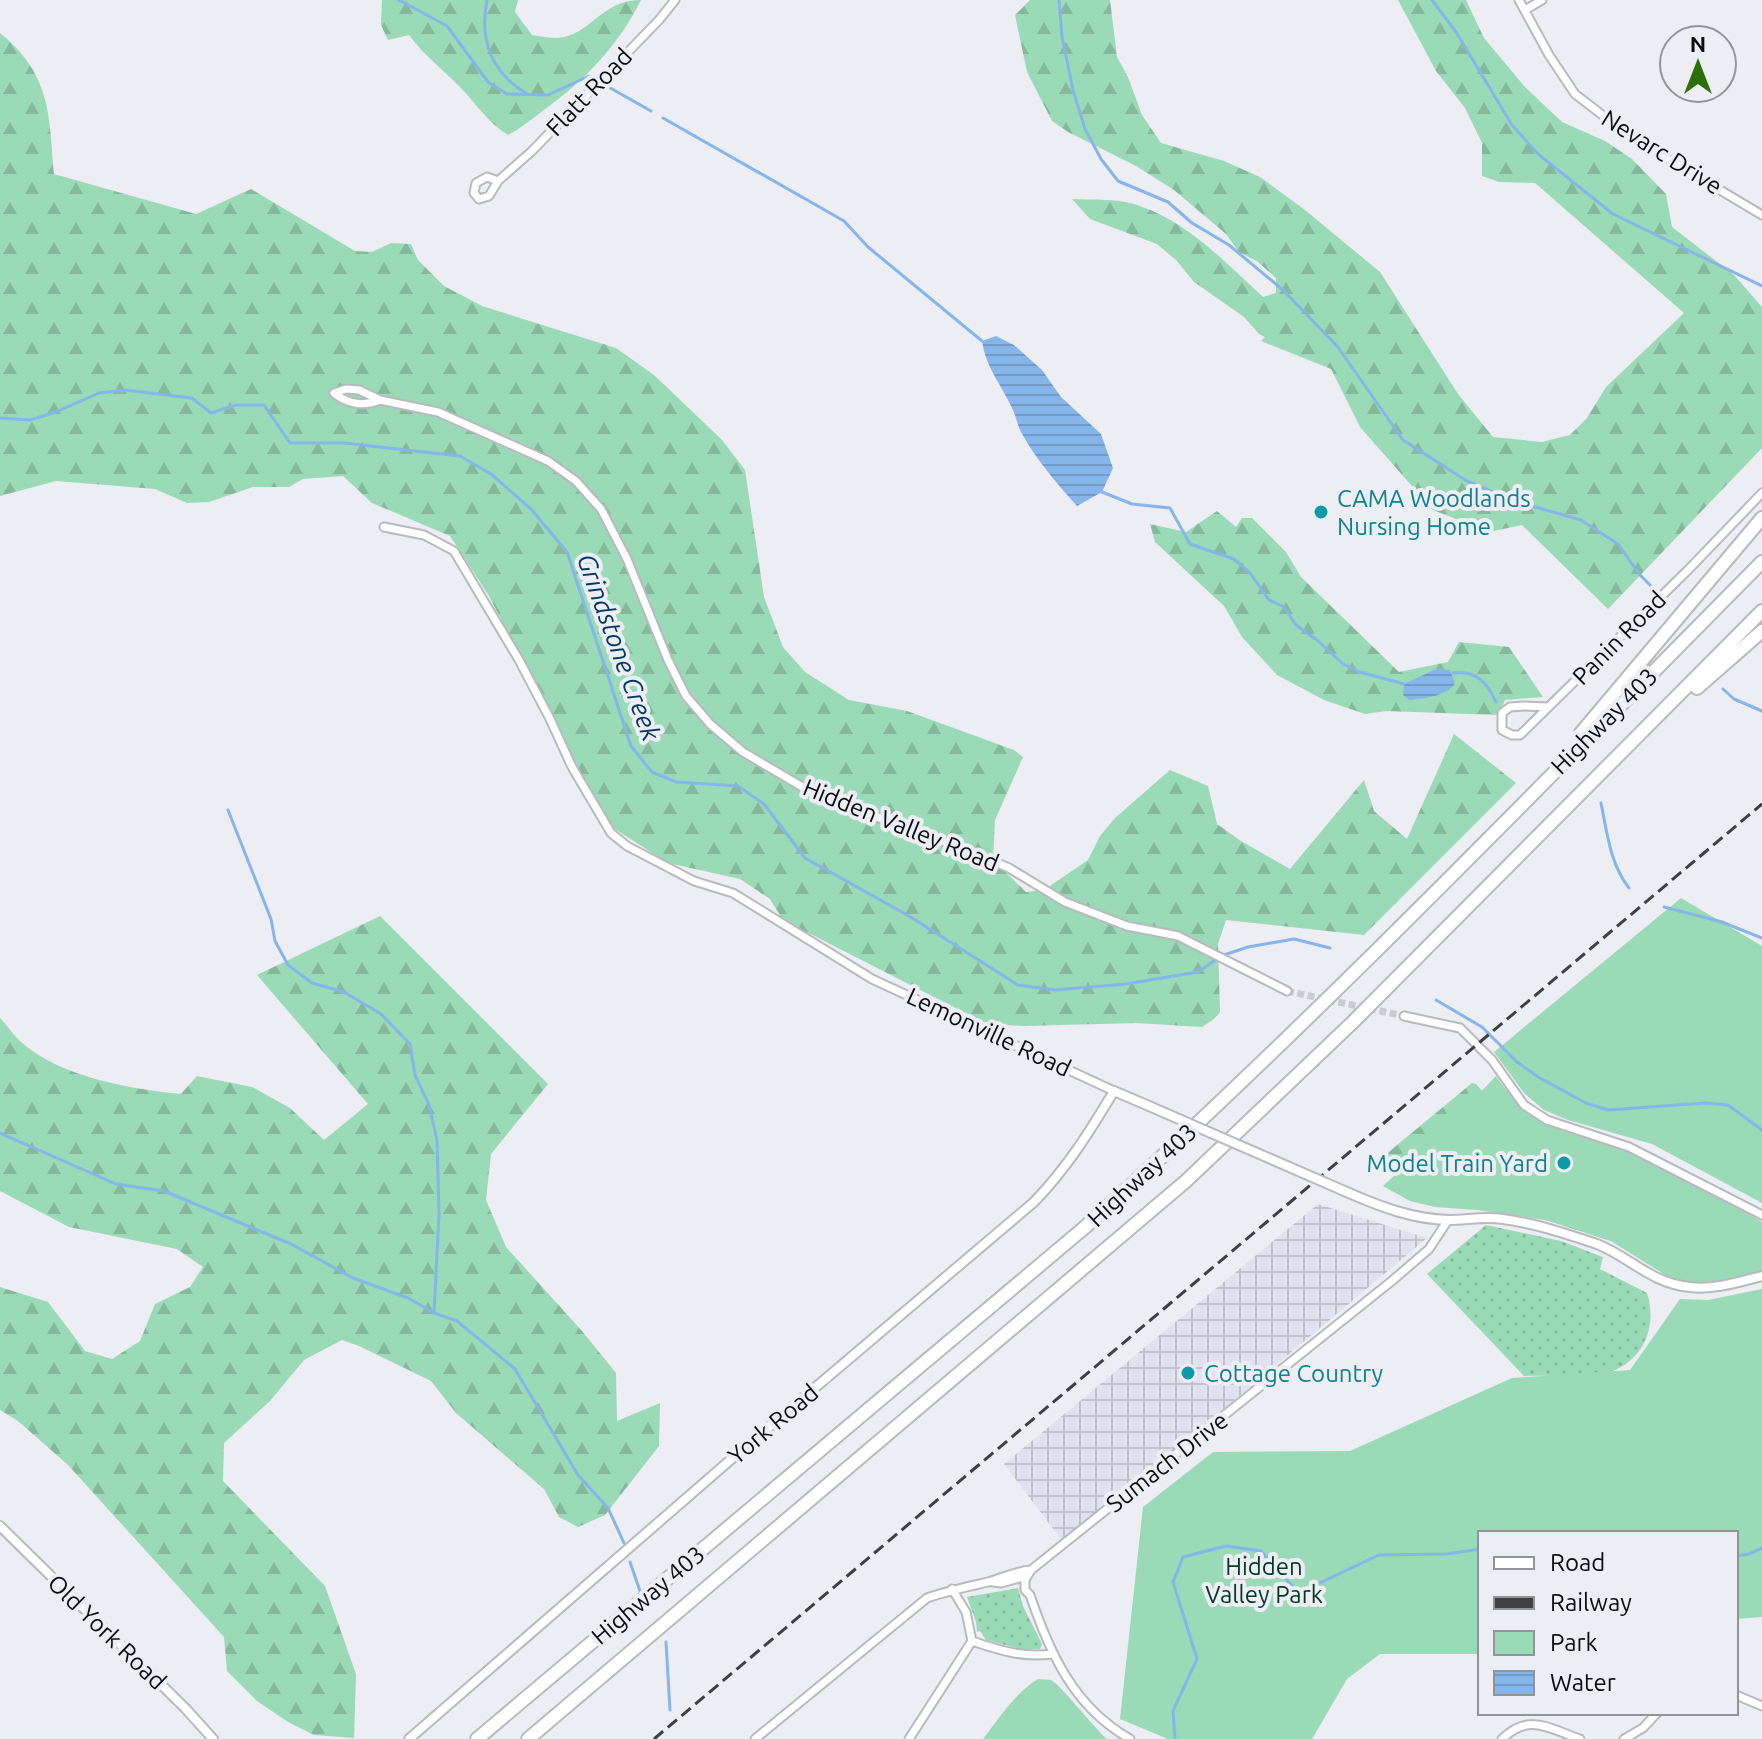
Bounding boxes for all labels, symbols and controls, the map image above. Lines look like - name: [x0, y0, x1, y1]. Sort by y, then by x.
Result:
- north arrow: [1658, 24, 1738, 104]
- text: N: [1690, 31, 1706, 56]
- street label: Flatt Road: [541, 43, 637, 141]
- street label: Nevarc Drive: [1597, 104, 1727, 200]
- place label: CAMA Woodlands Nursing Home: [1337, 485, 1531, 540]
- marker: CAMA Woodlands Nursing Home: [1312, 503, 1330, 521]
- water label: Grindstone Creek: [572, 550, 667, 745]
- street label: Panin Road: [1567, 586, 1671, 690]
- street label: Highway 403: [1545, 662, 1663, 780]
- street label: Hidden Valley Road: [799, 773, 1003, 877]
- street label: Lemonville Road: [903, 982, 1075, 1082]
- street label: Highway 403: [1082, 1118, 1202, 1232]
- place label: Model Train Yard: [1367, 1150, 1548, 1177]
- marker: Model Train Yard: [1555, 1154, 1573, 1172]
- place label: Cottage Country: [1204, 1360, 1384, 1387]
- marker: Cottage Country: [1179, 1364, 1197, 1382]
- street label: York Road: [723, 1379, 823, 1469]
- street label: Sumach Drive: [1101, 1406, 1233, 1518]
- legend: [1478, 1531, 1738, 1715]
- street label: Highway 403: [586, 1540, 710, 1650]
- text: Road: [1550, 1549, 1605, 1576]
- park label: Hidden Valley Park: [1205, 1553, 1323, 1608]
- street label: Old York Road: [42, 1569, 172, 1695]
- text: Railway: [1550, 1589, 1632, 1616]
- text: Park: [1550, 1629, 1598, 1656]
- text: Water: [1550, 1669, 1616, 1696]

